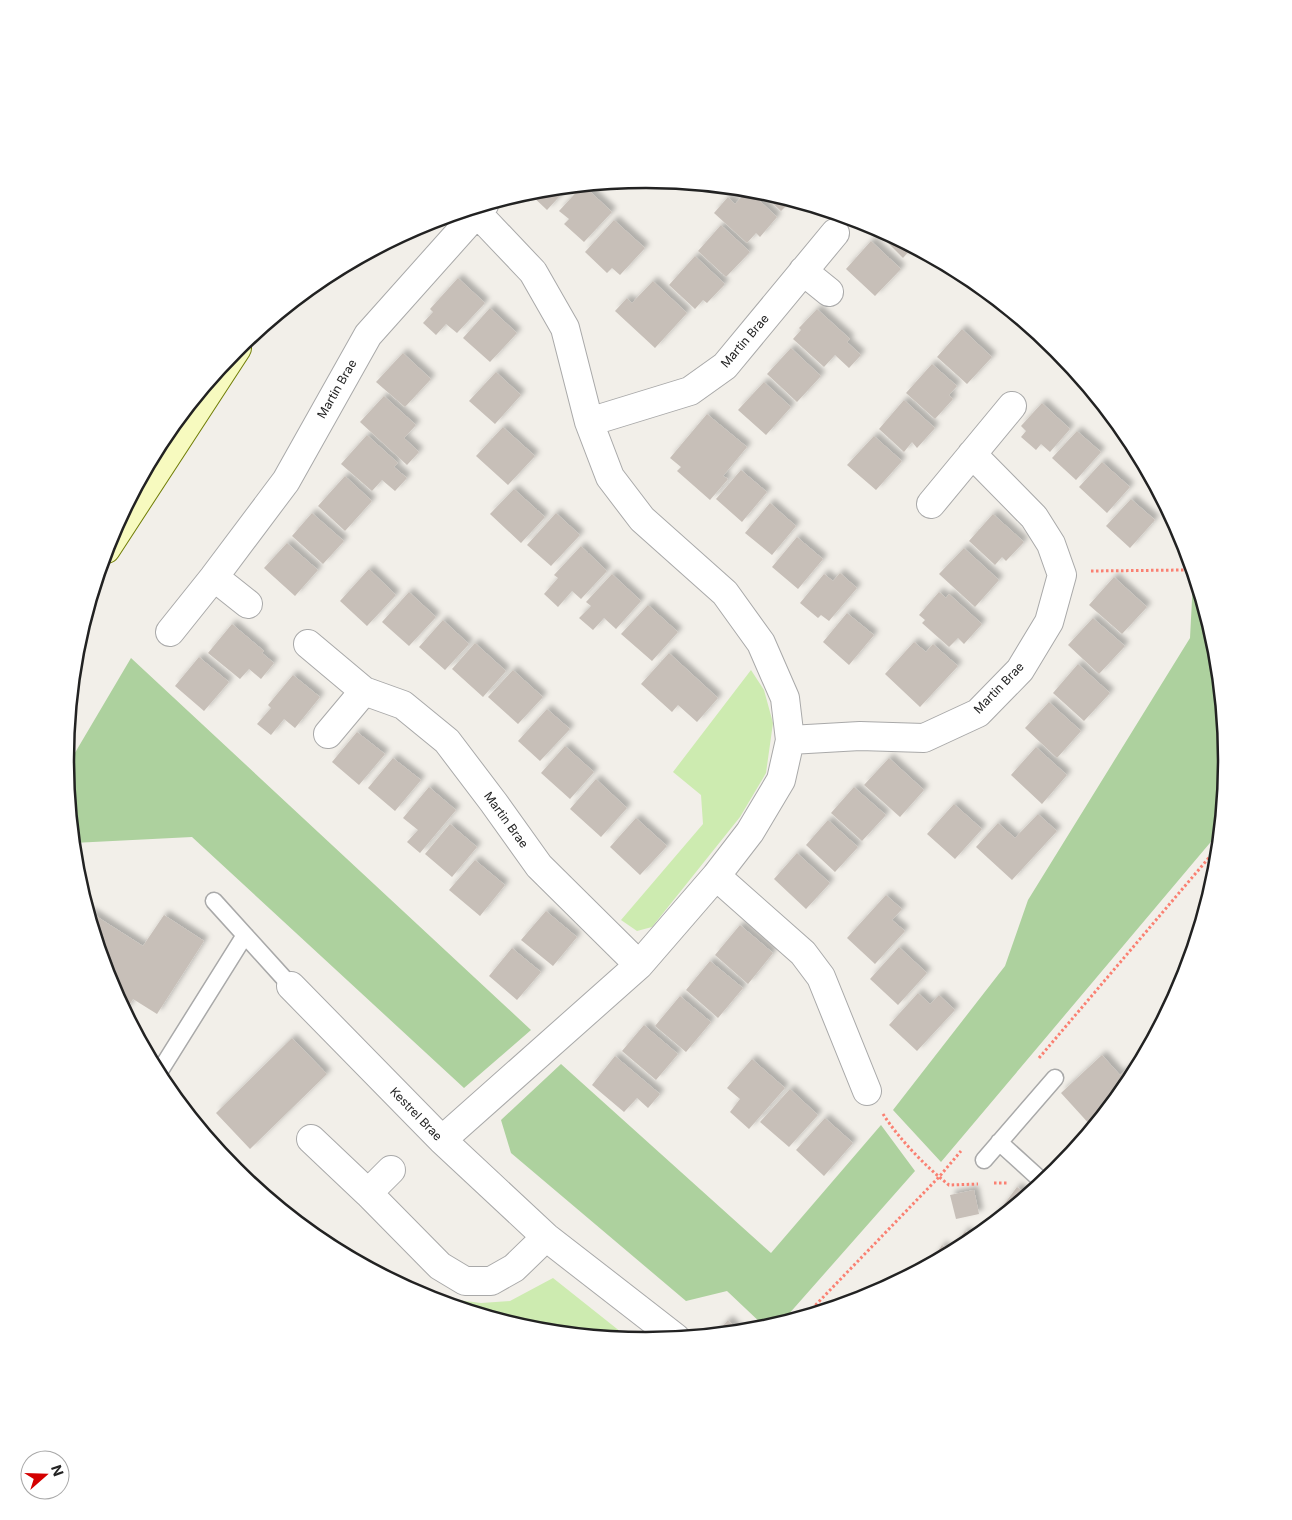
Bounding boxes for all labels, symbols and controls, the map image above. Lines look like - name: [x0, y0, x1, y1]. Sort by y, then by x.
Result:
- street label: Martin Brae: [717, 311, 772, 370]
- street label: Martin Brae: [314, 357, 359, 421]
- street label: Martin Brae: [970, 659, 1027, 716]
- street label: Martin Brae: [481, 789, 532, 851]
- street label: Kestrel Brae: [387, 1084, 446, 1144]
- north arrow: [20, 1450, 70, 1500]
- text: N: [48, 1462, 67, 1478]

